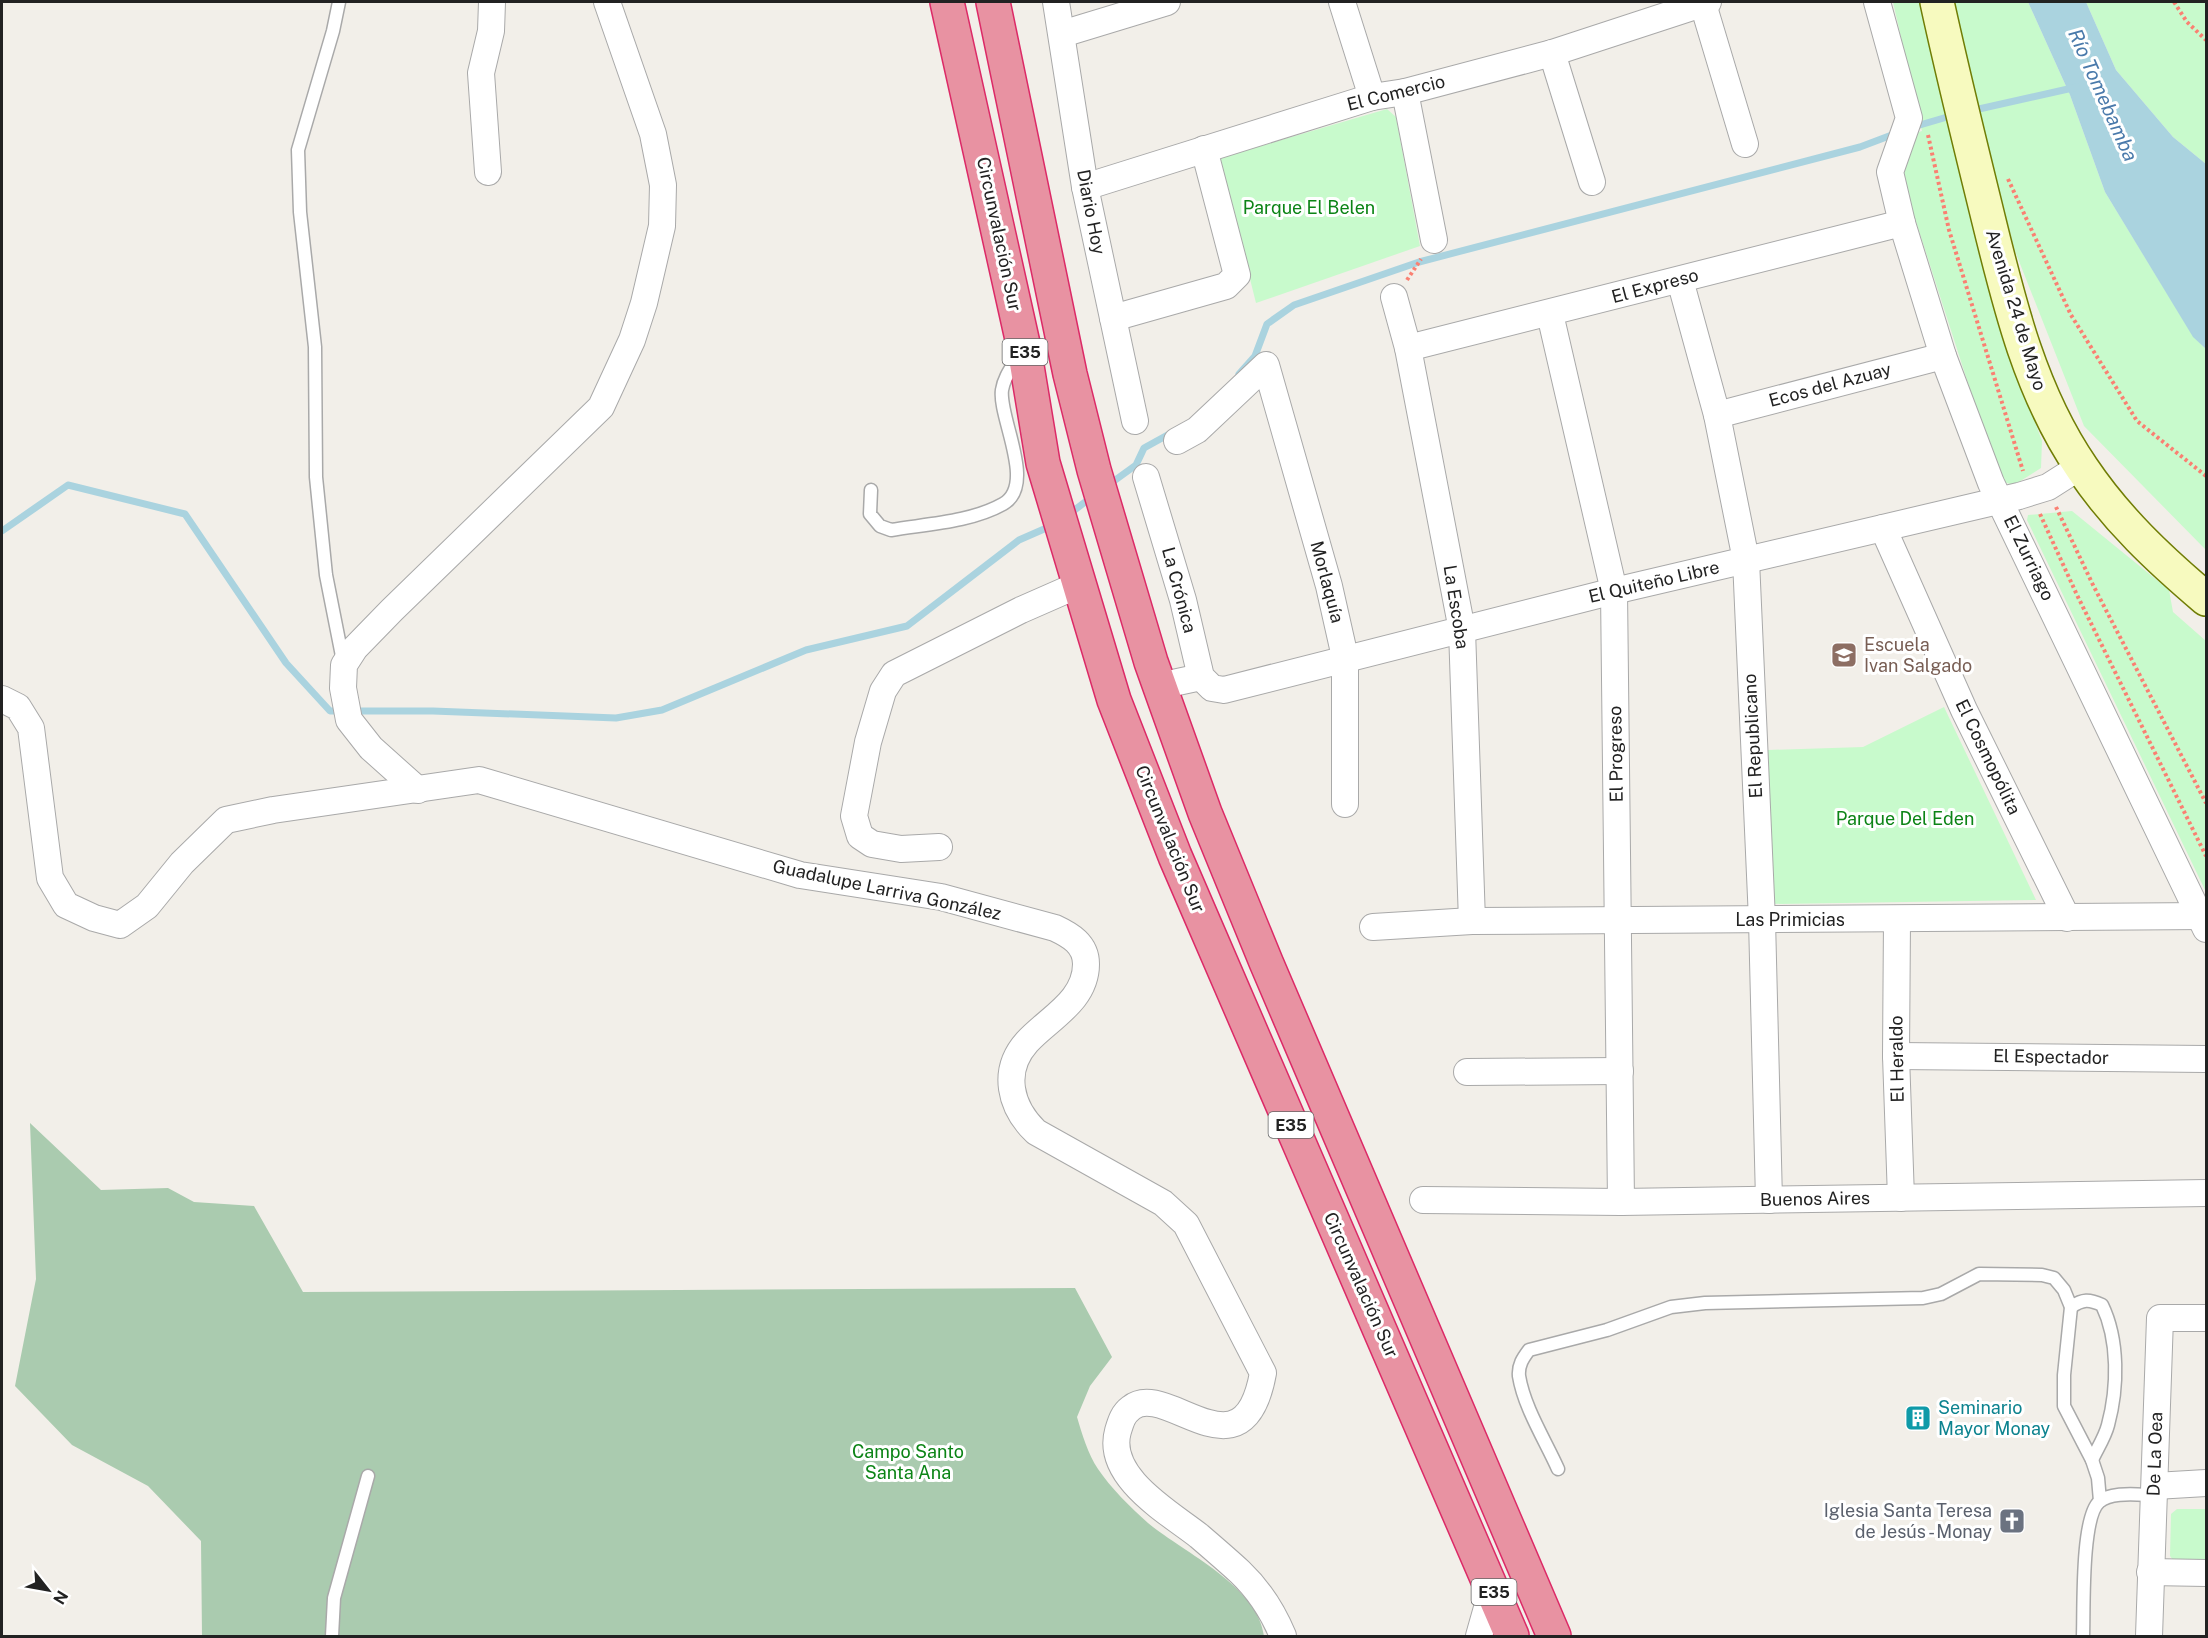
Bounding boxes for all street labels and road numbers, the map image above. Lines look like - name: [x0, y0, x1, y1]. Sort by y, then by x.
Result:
- street label: El Comercio: [1345, 70, 1447, 115]
- street label: Circunvalación Sur: [973, 155, 1026, 313]
- street label: Diario Hoy: [1073, 168, 1110, 257]
- street label: Avenida 24 de Mayo: [1982, 227, 2051, 393]
- street label: El Expreso: [1609, 264, 1701, 307]
- road number: E35: [1002, 339, 1048, 365]
- street label: Ecos del Azuay: [1766, 358, 1894, 411]
- street label: El Zurriago: [2000, 512, 2059, 604]
- street label: Morlaquía: [1306, 539, 1348, 625]
- street label: La Crónica: [1158, 544, 1201, 635]
- street label: El Quiteño Libre: [1586, 556, 1721, 607]
- street label: La Escoba: [1439, 563, 1474, 651]
- street label: El Republicano: [1739, 673, 1766, 799]
- street label: El Cosmopólita: [1951, 696, 2025, 818]
- street label: El Progreso: [1604, 705, 1627, 803]
- street label: Circunvalación Sur: [1131, 762, 1210, 916]
- street label: Guadalupe Larriva González: [771, 855, 1003, 924]
- street label: Las Primicias: [1735, 909, 1845, 930]
- street label: El Heraldo: [1885, 1015, 1908, 1103]
- street label: El Espectador: [1993, 1045, 2109, 1068]
- road number: E35: [1268, 1112, 1314, 1138]
- street label: Buenos Aires: [1760, 1187, 1870, 1210]
- street label: Circunvalación Sur: [1320, 1209, 1403, 1361]
- street label: De La Oea: [2143, 1411, 2166, 1497]
- road number: E35: [1472, 1579, 1516, 1605]

